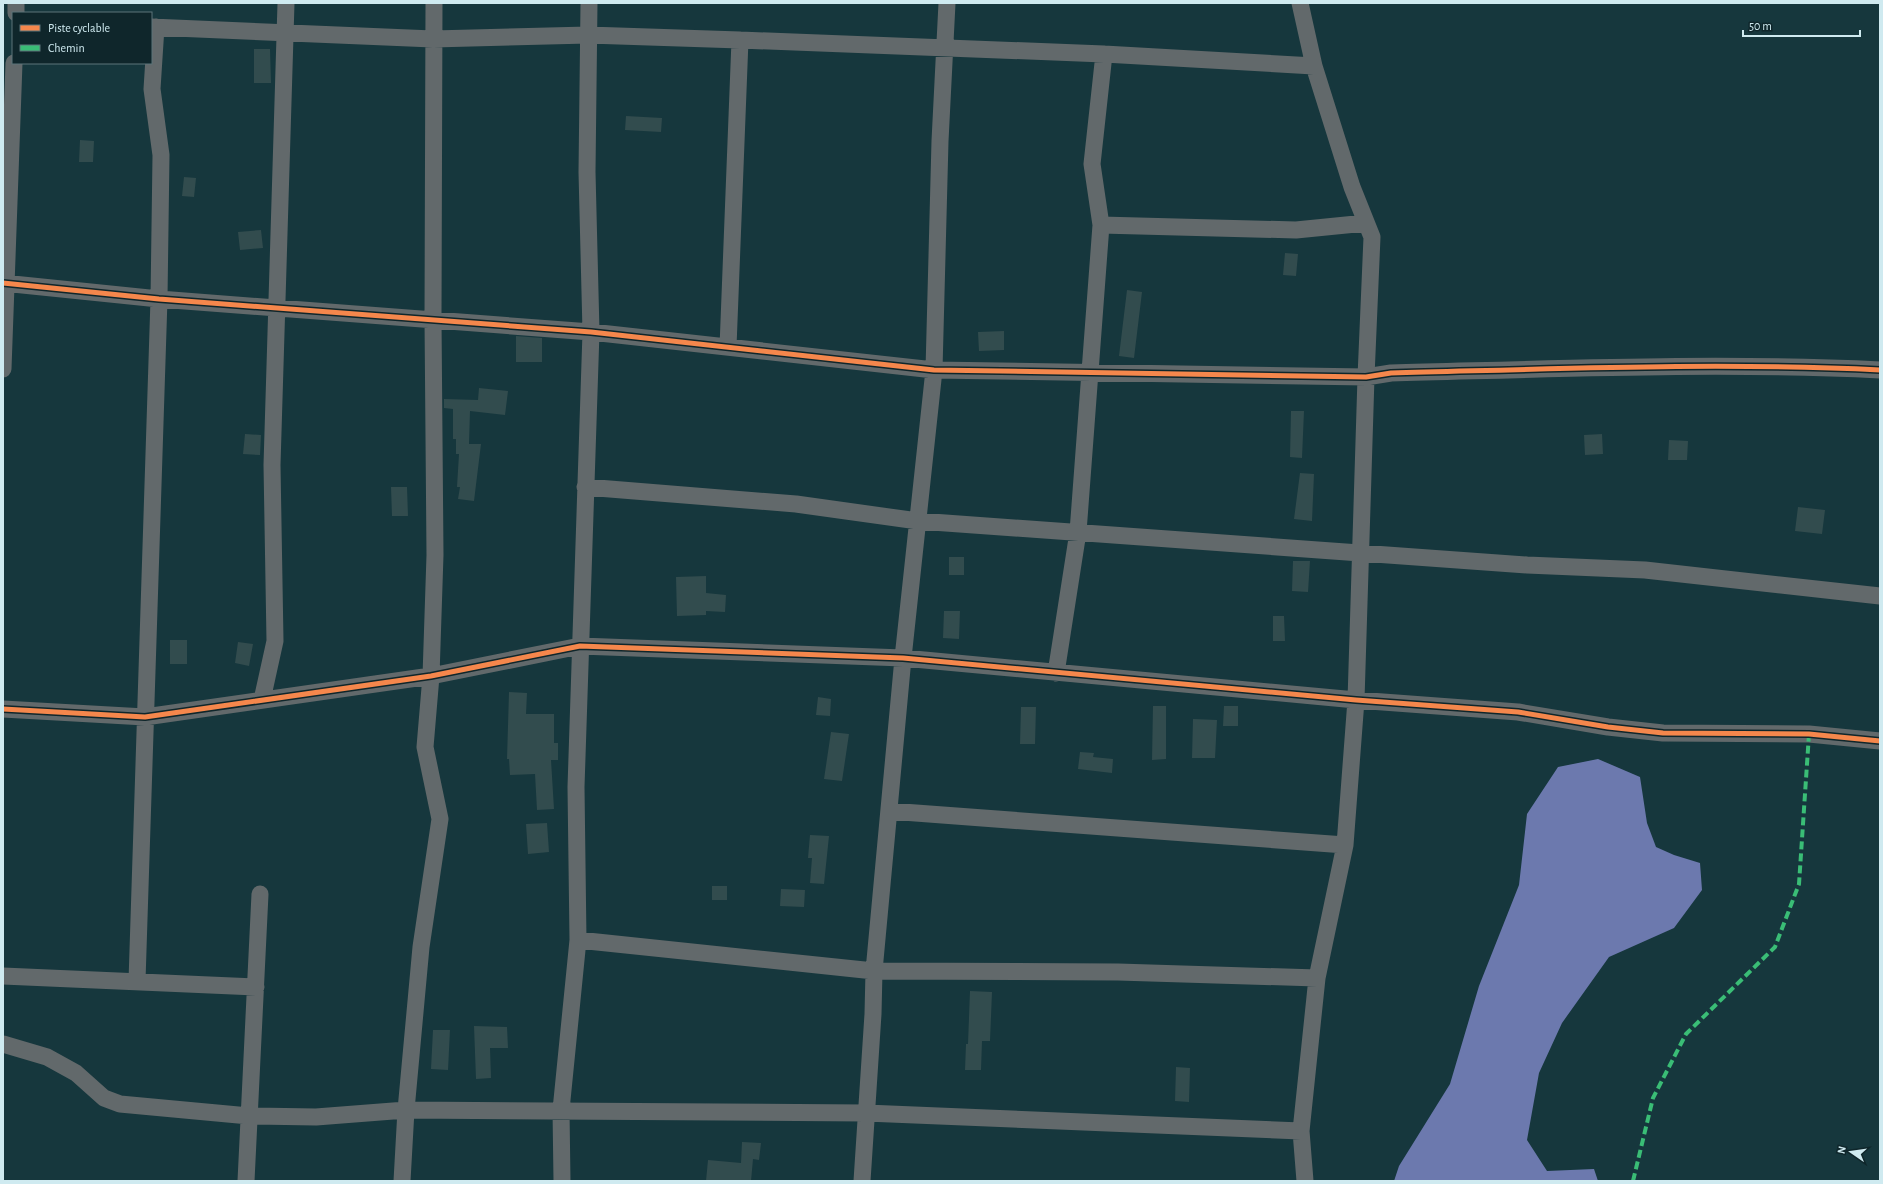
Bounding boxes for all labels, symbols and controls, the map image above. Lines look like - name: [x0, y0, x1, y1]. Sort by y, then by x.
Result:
- legend: [12, 12, 152, 64]
- scale bar: [1743, 12, 1860, 38]
- text: 50 m: [1749, 20, 1772, 32]
- text: Piste cyclable: [48, 22, 110, 35]
- text: Chemin: [48, 42, 85, 54]
- north arrow: [1831, 1132, 1871, 1172]
- text: N: [1836, 1145, 1848, 1155]

